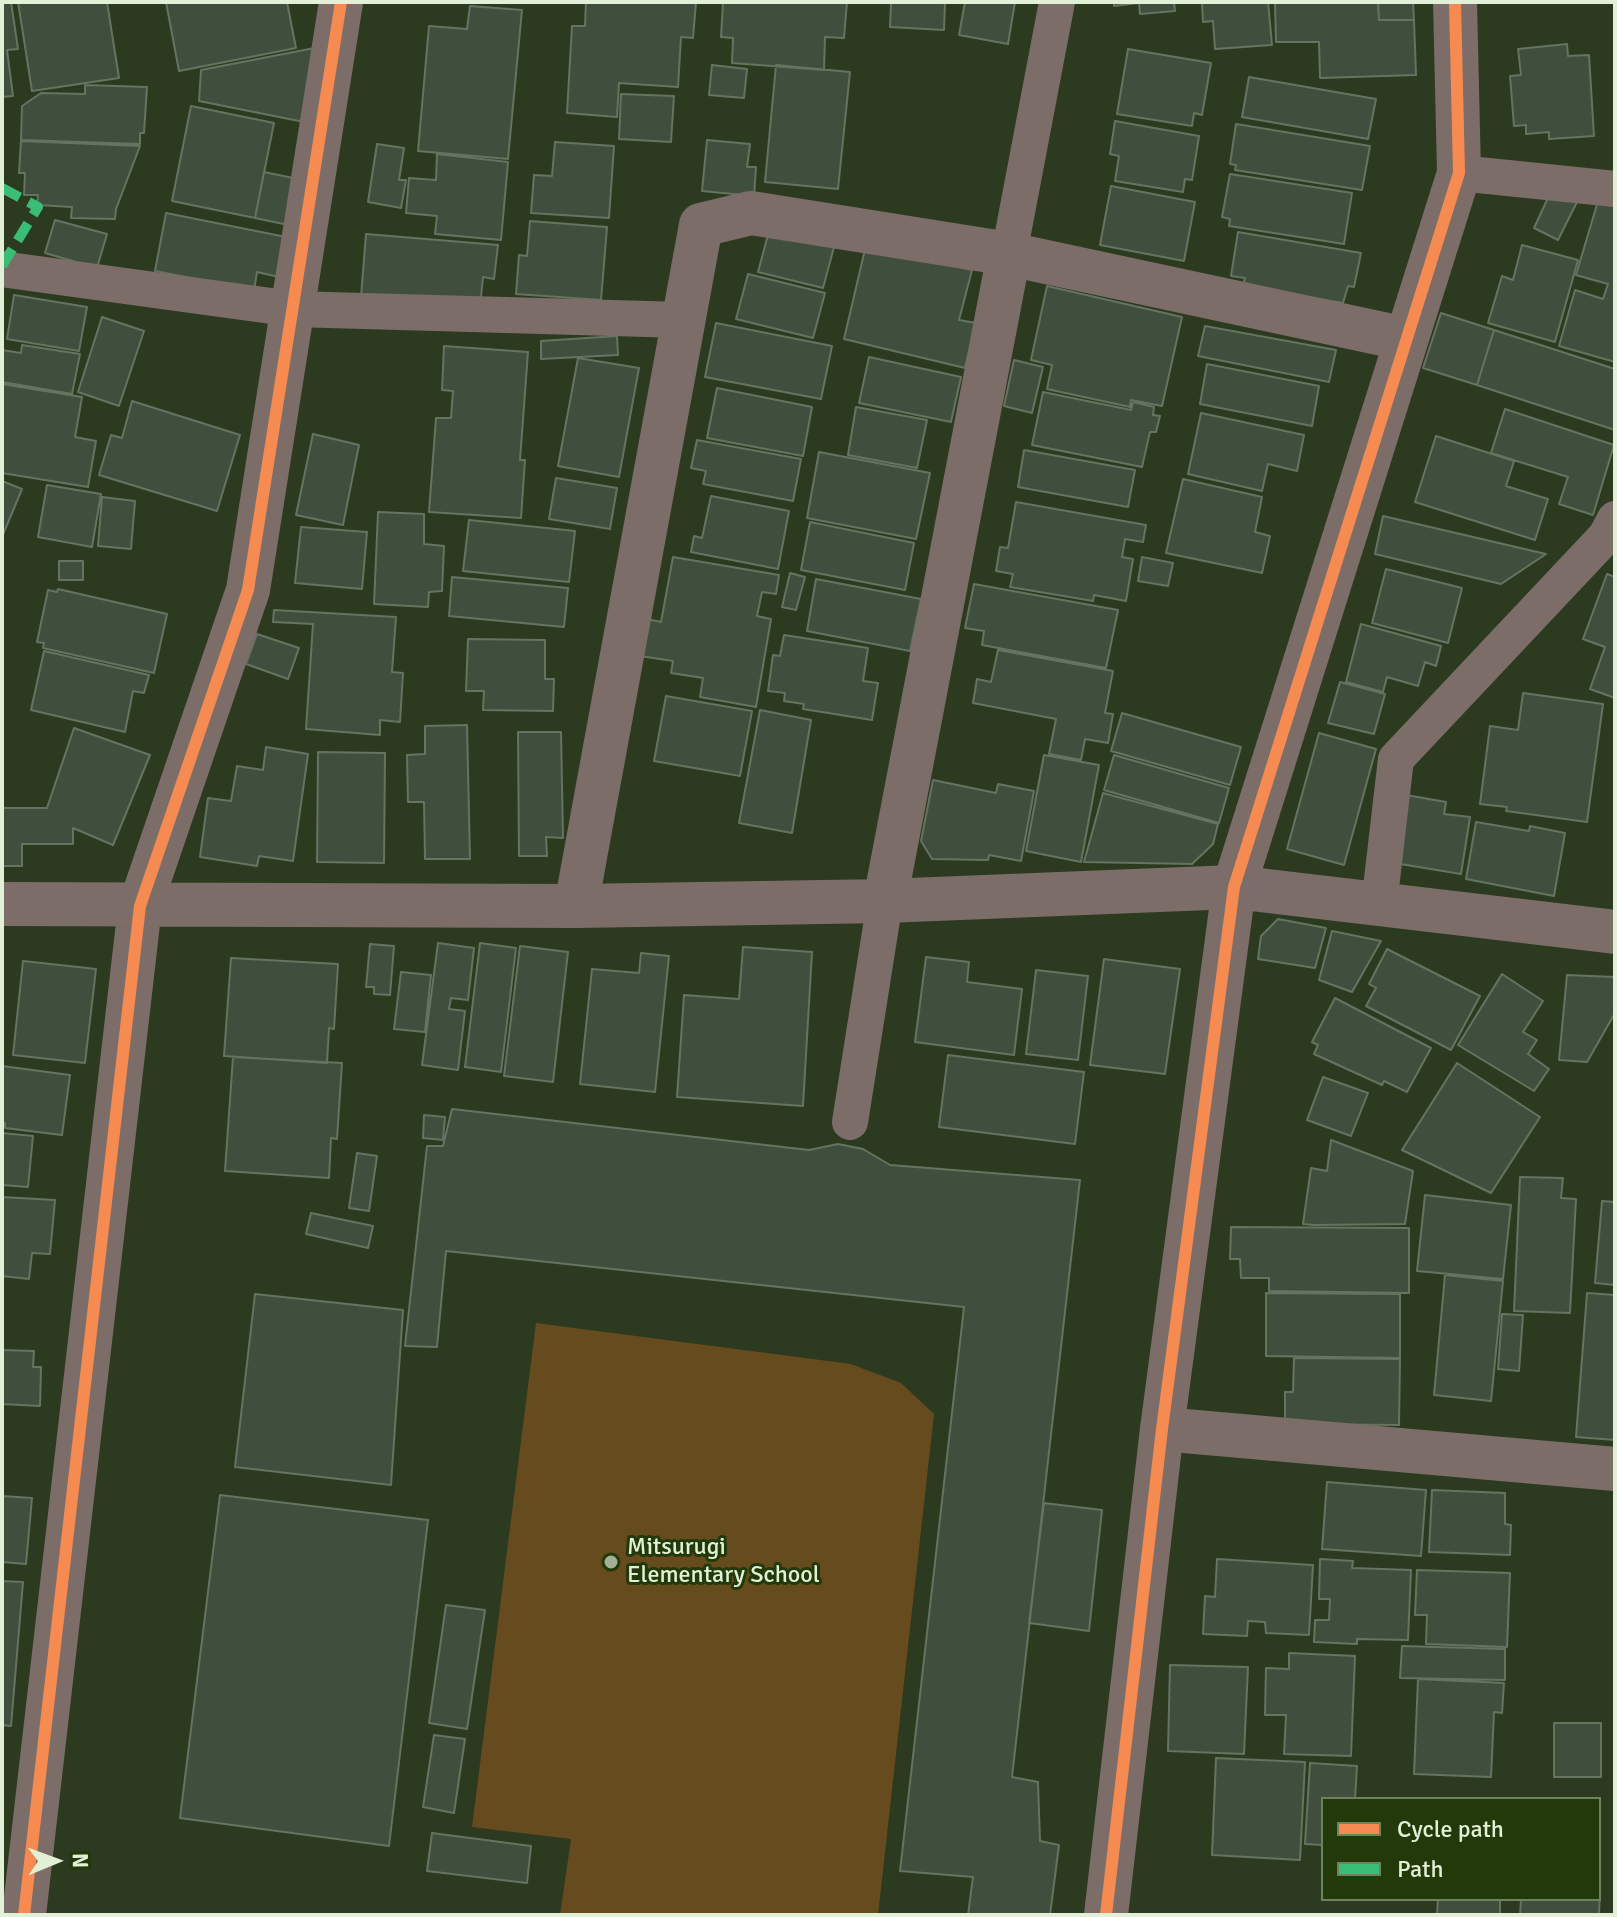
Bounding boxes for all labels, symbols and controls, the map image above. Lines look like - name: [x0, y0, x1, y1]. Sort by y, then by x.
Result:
- place label: Mitsurugi Elementary School: [627, 1534, 820, 1590]
- marker: Mitsurugi Elementary School: [602, 1553, 620, 1571]
- legend: [1321, 1797, 1601, 1901]
- text: Cycle path: [1397, 1814, 1504, 1844]
- north arrow: [16, 1821, 96, 1901]
- text: N: [67, 1853, 94, 1868]
- text: Path: [1397, 1854, 1443, 1884]

